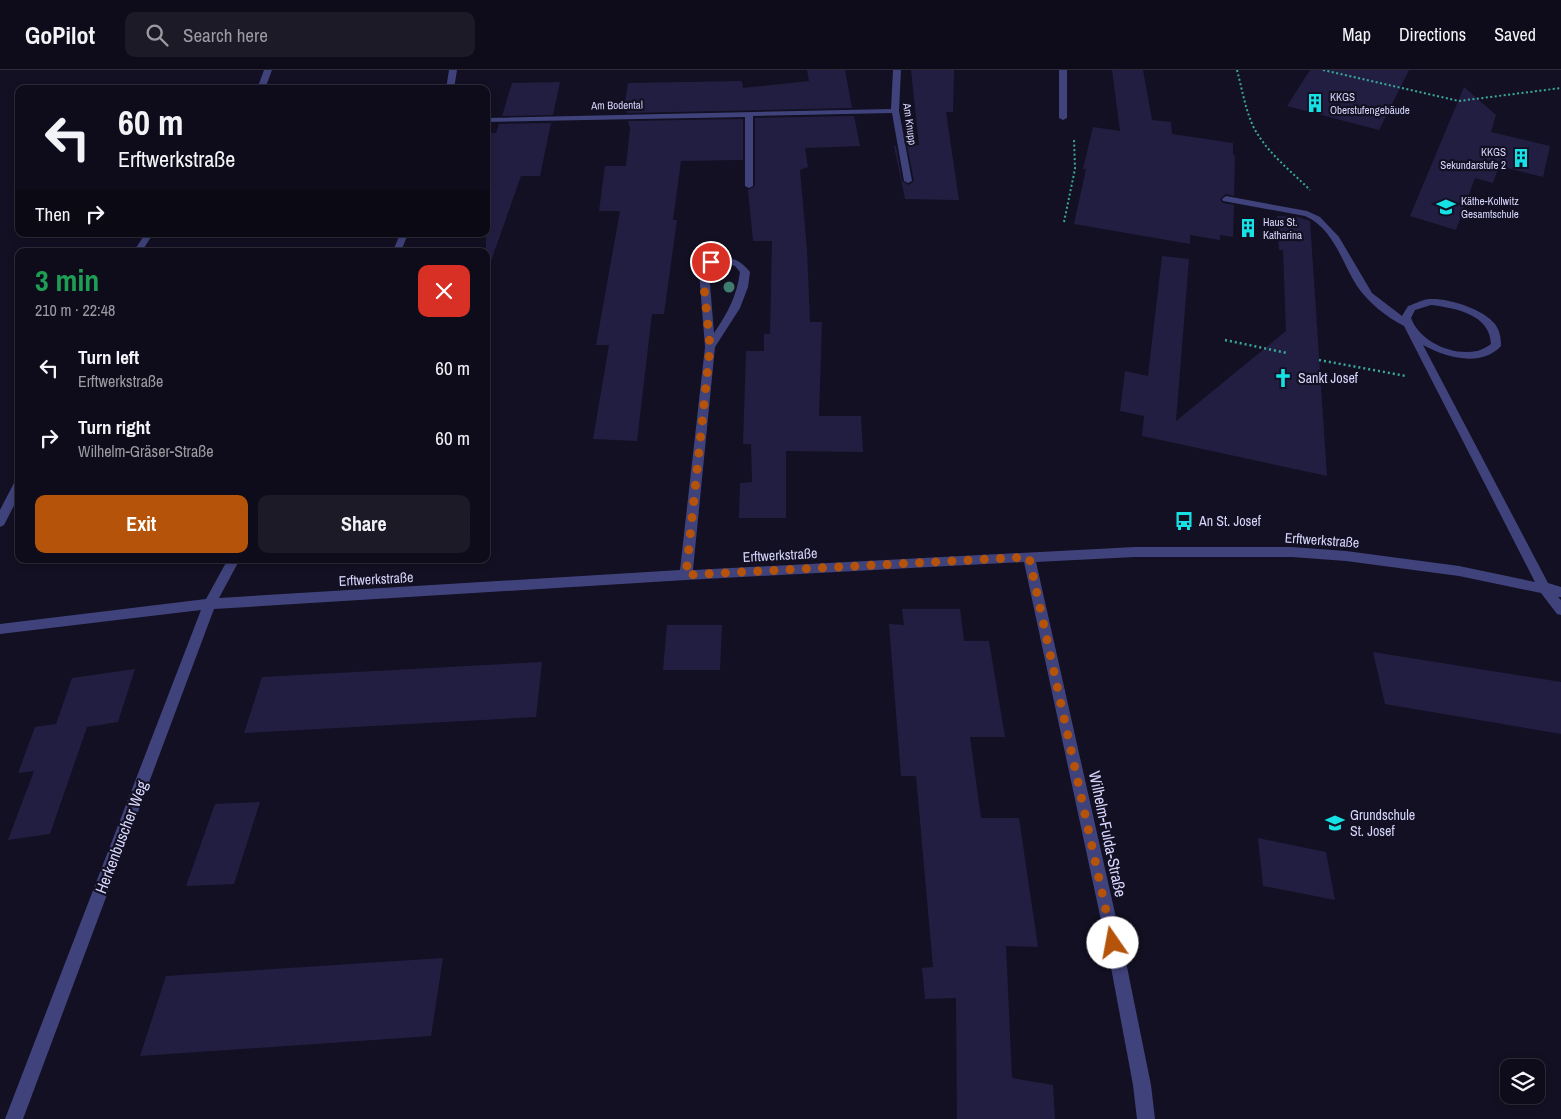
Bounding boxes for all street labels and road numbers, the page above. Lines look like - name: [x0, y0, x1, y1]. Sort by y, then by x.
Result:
- street label: Am Bodental: [590, 98, 643, 112]
- street label: Am Knupp: [900, 101, 920, 146]
- street label: Erftwerkstraße: [1284, 528, 1360, 552]
- street label: Erftwerkstraße: [742, 544, 818, 566]
- street label: Erftwerkstraße: [338, 568, 414, 590]
- street label: Wilhelm-Fulda-Straße: [1084, 769, 1132, 899]
- street label: Herkenbuscher Weg: [89, 777, 153, 897]

